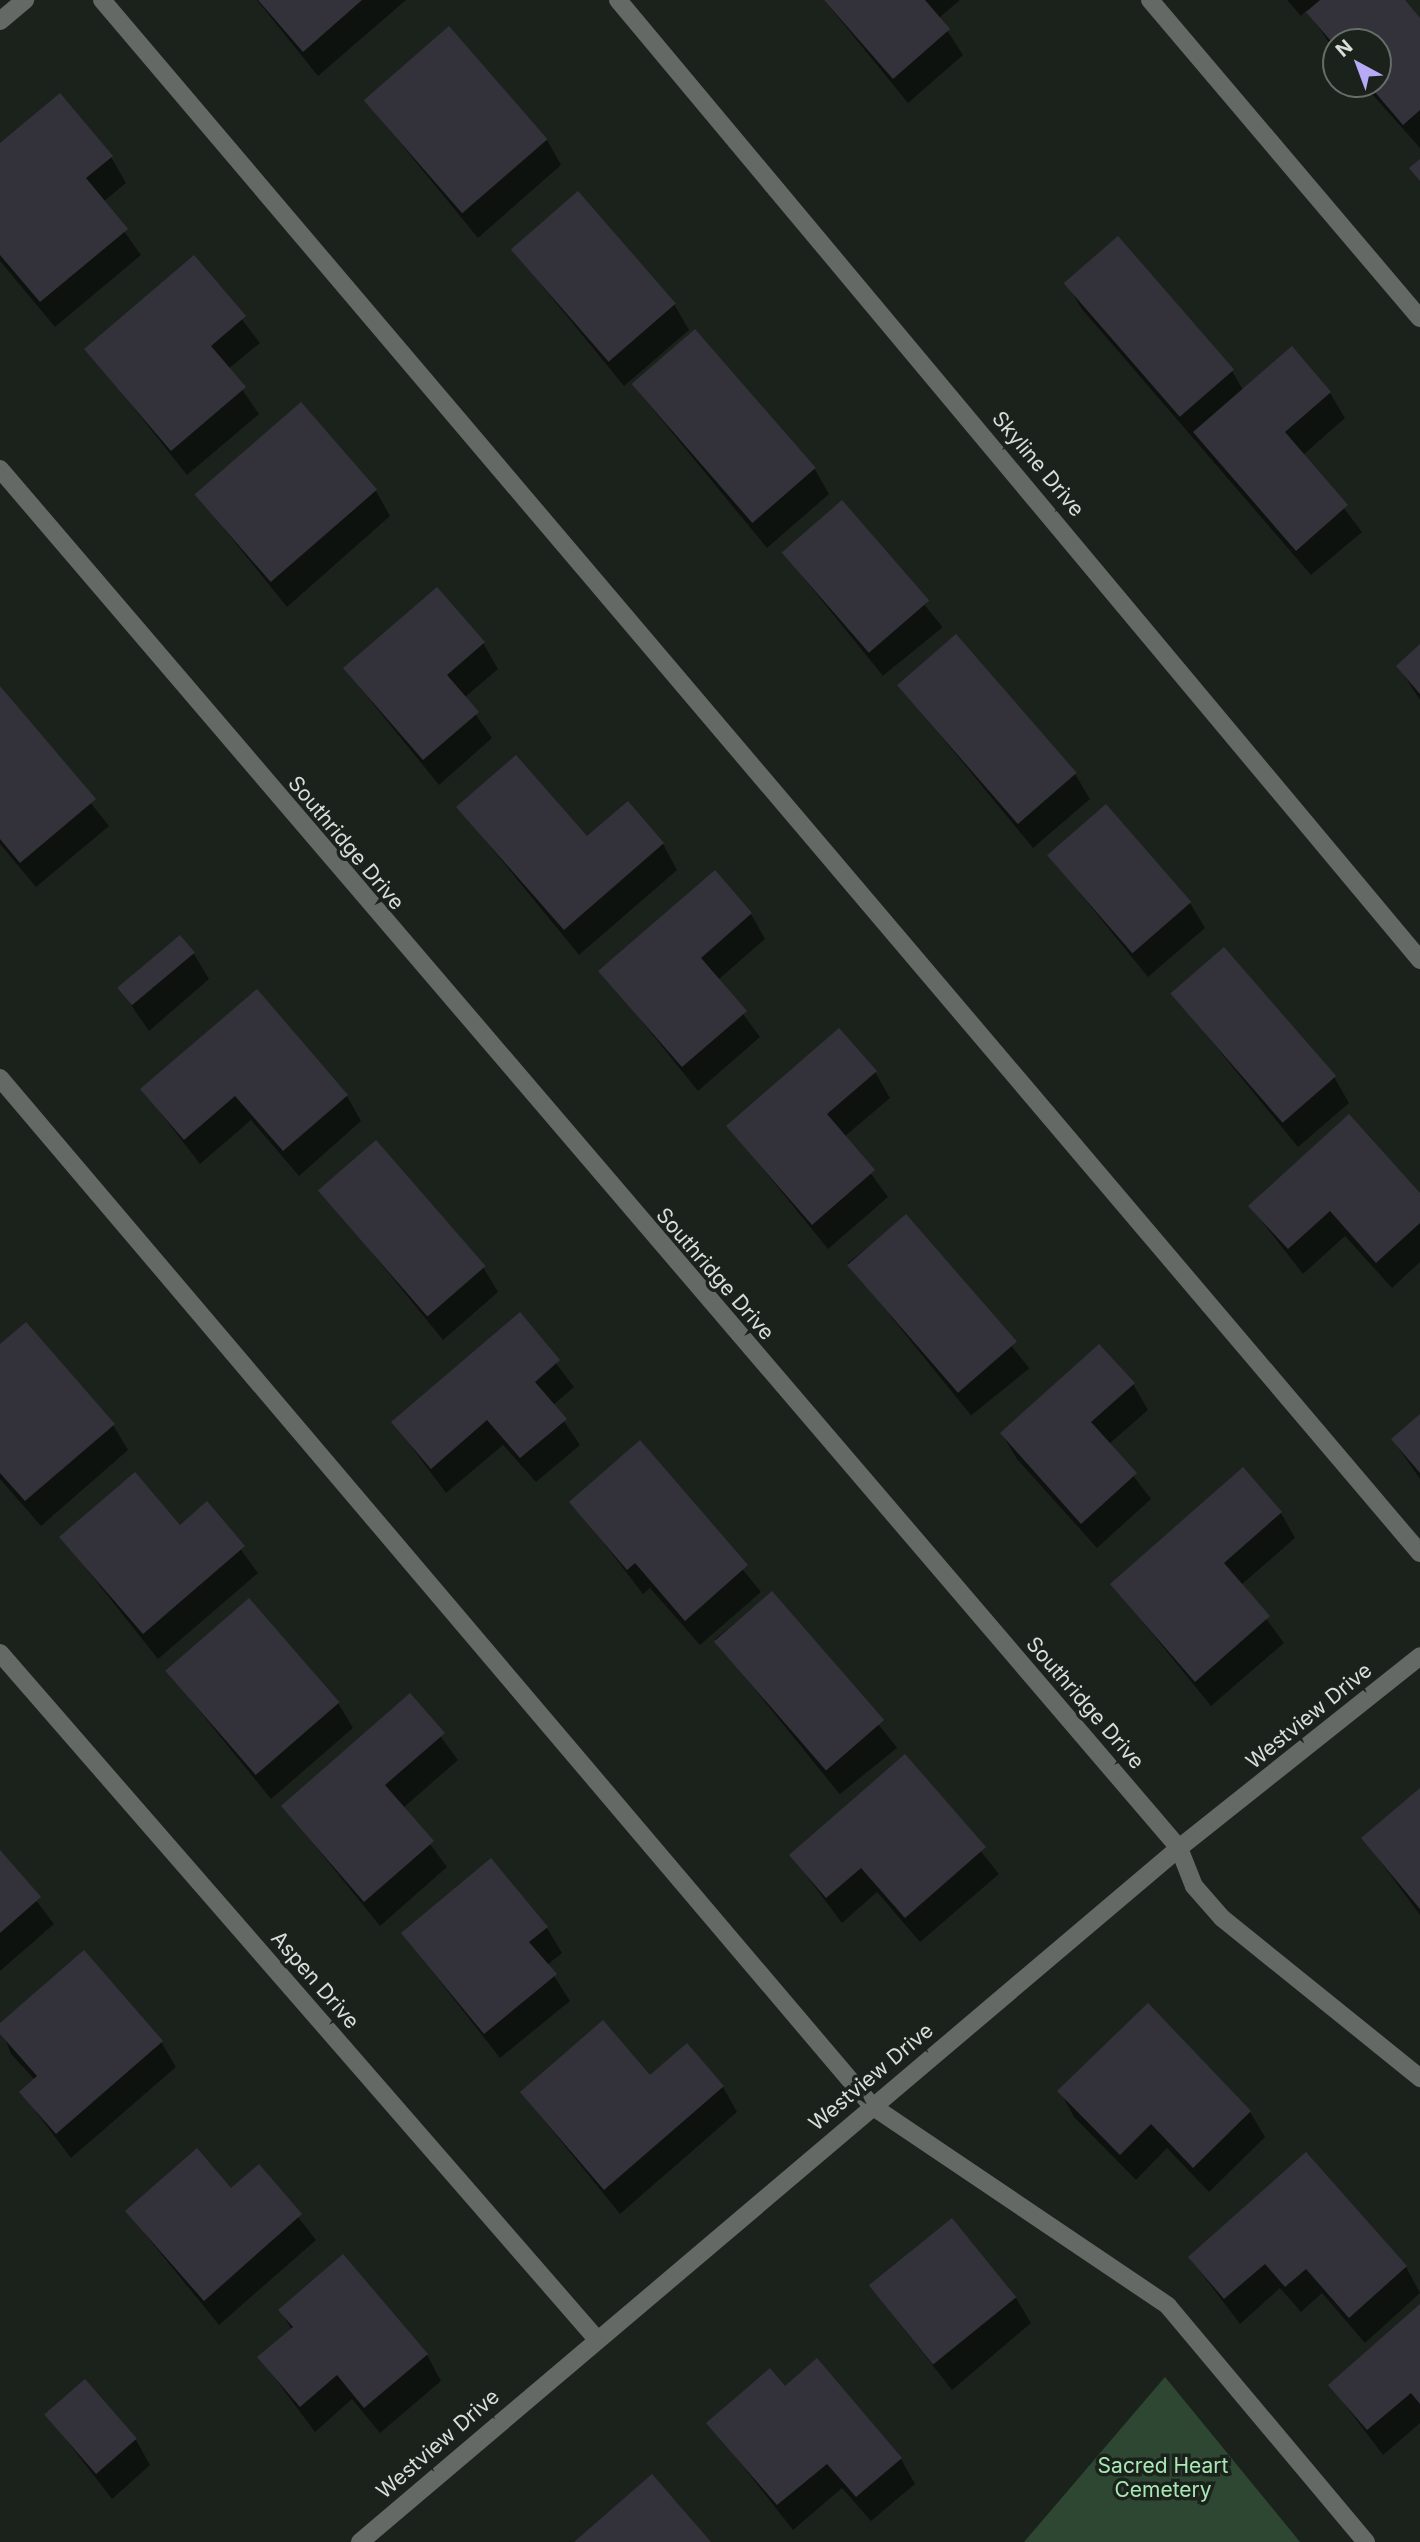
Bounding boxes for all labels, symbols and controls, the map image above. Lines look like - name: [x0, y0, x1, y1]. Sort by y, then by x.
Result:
- north arrow: [1322, 28, 1392, 98]
- text: N: [1331, 35, 1357, 62]
- street label: Skyline Drive: [987, 406, 1089, 522]
- street label: Southridge Drive: [283, 771, 409, 915]
- street label: Southridge Drive: [651, 1203, 779, 1345]
- street label: Southridge Drive: [1021, 1632, 1149, 1774]
- street label: Westview Drive: [1241, 1658, 1377, 1774]
- street label: Aspen Drive: [266, 1926, 364, 2034]
- street label: Westview Drive: [804, 2018, 938, 2136]
- street label: Westview Drive: [372, 2384, 504, 2504]
- park label: Sacred Heart Cemetery: [1098, 2453, 1228, 2503]

